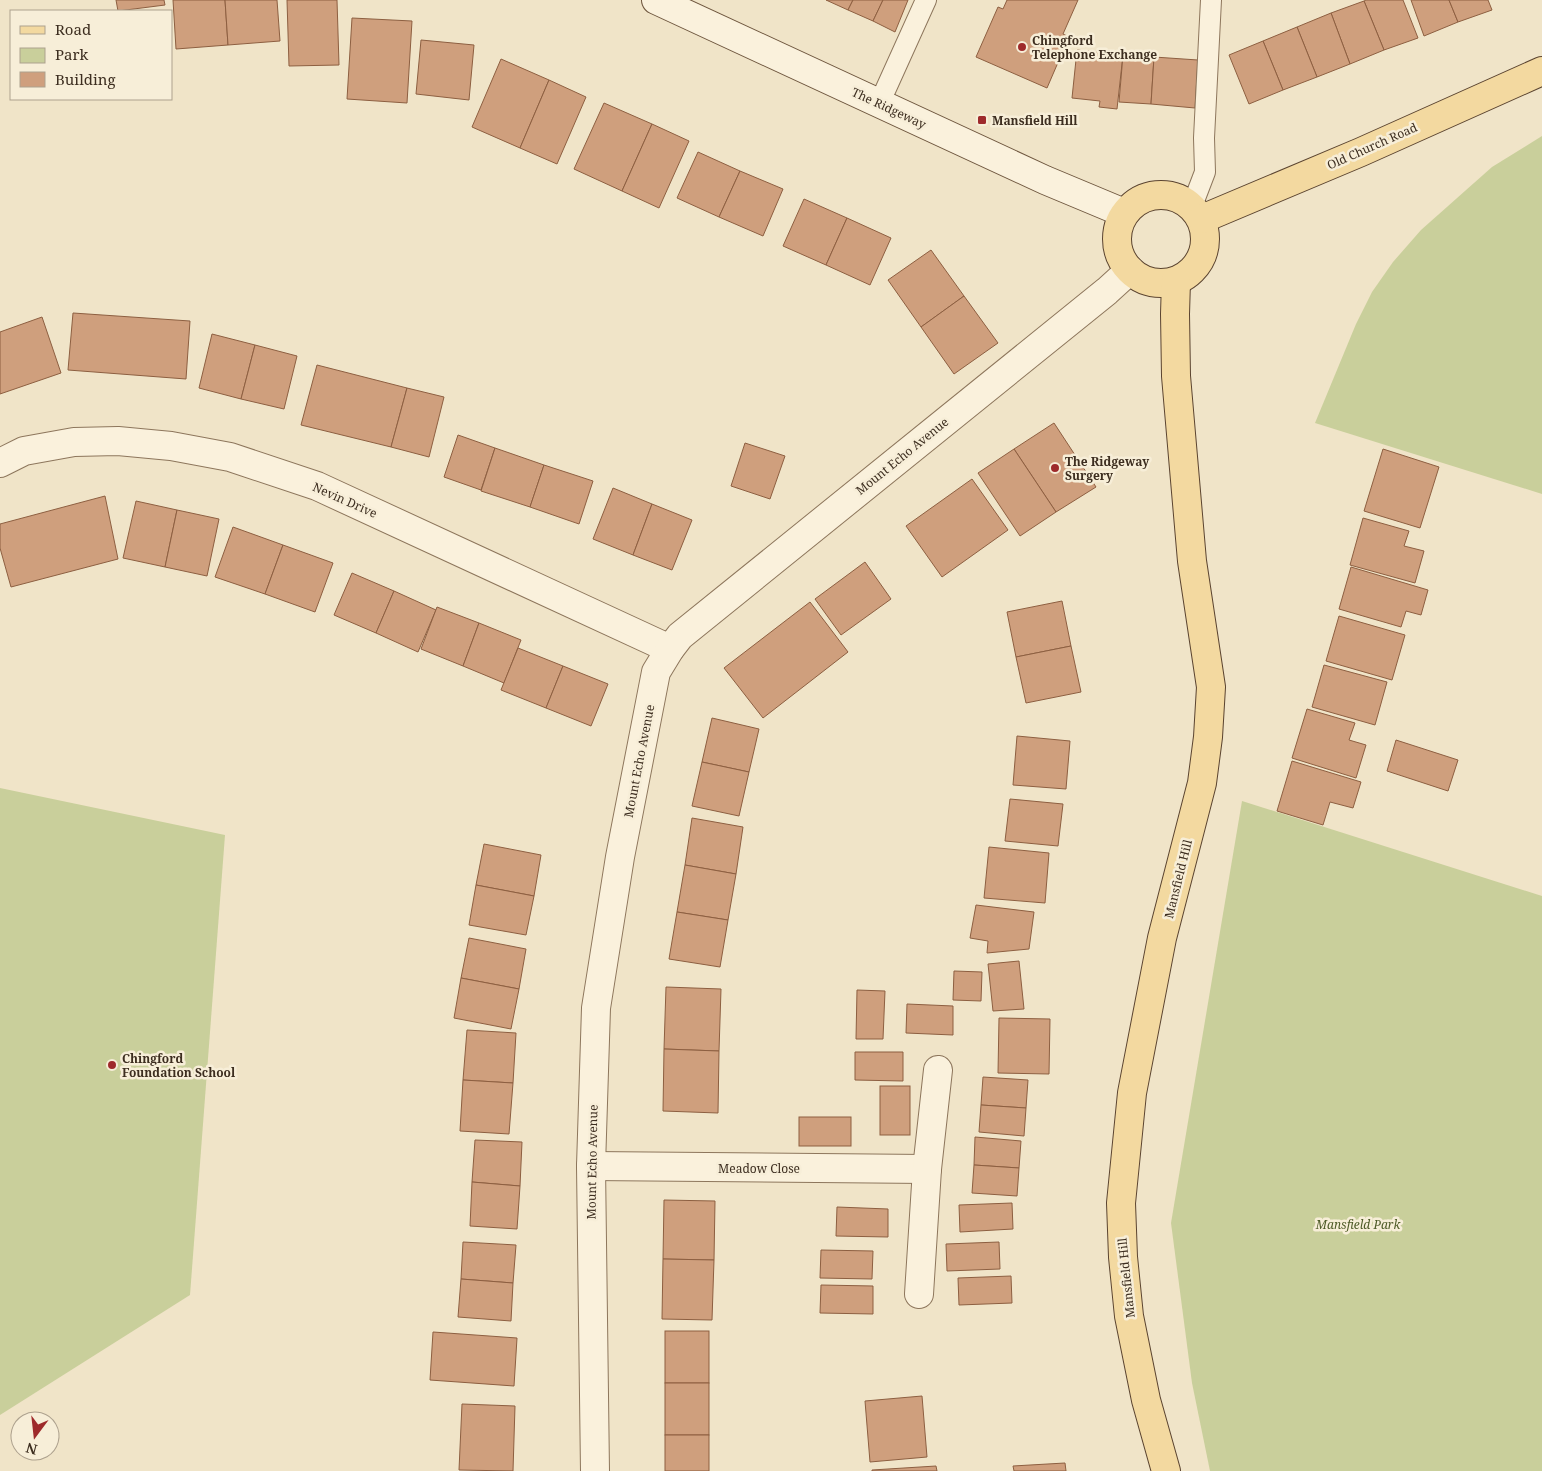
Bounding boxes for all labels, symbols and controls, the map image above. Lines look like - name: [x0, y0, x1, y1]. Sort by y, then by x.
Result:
- legend: [10, 10, 172, 100]
- text: Road: [55, 19, 91, 39]
- place label: Chingford Telephone Exchange: [1032, 32, 1157, 63]
- marker: Chingford Telephone Exchange: [1016, 41, 1028, 53]
- text: Park: [55, 44, 89, 64]
- text: Building: [55, 69, 116, 89]
- street label: The Ridgeway: [849, 83, 929, 133]
- place label: Mansfield Hill: [992, 112, 1078, 129]
- marker: Mansfield Hill: [976, 114, 988, 126]
- street label: Old Church Road: [1324, 118, 1420, 173]
- street label: Mount Echo Avenue: [852, 413, 952, 499]
- place label: The Ridgeway Surgery: [1065, 453, 1149, 484]
- marker: The Ridgeway Surgery: [1049, 462, 1061, 474]
- street label: Nevin Drive: [310, 478, 380, 522]
- street label: Mount Echo Avenue: [620, 703, 658, 819]
- street label: Mansfield Hill: [1160, 838, 1196, 920]
- place label: Chingford Foundation School: [122, 1050, 236, 1081]
- marker: Chingford Foundation School: [106, 1059, 118, 1071]
- street label: Mount Echo Avenue: [582, 1104, 602, 1220]
- street label: Meadow Close: [718, 1160, 800, 1177]
- park label: Mansfield Park: [1315, 1216, 1401, 1233]
- street label: Mansfield Hill: [1113, 1237, 1139, 1319]
- north arrow: [10, 1411, 60, 1461]
- text: N: [24, 1438, 39, 1460]

